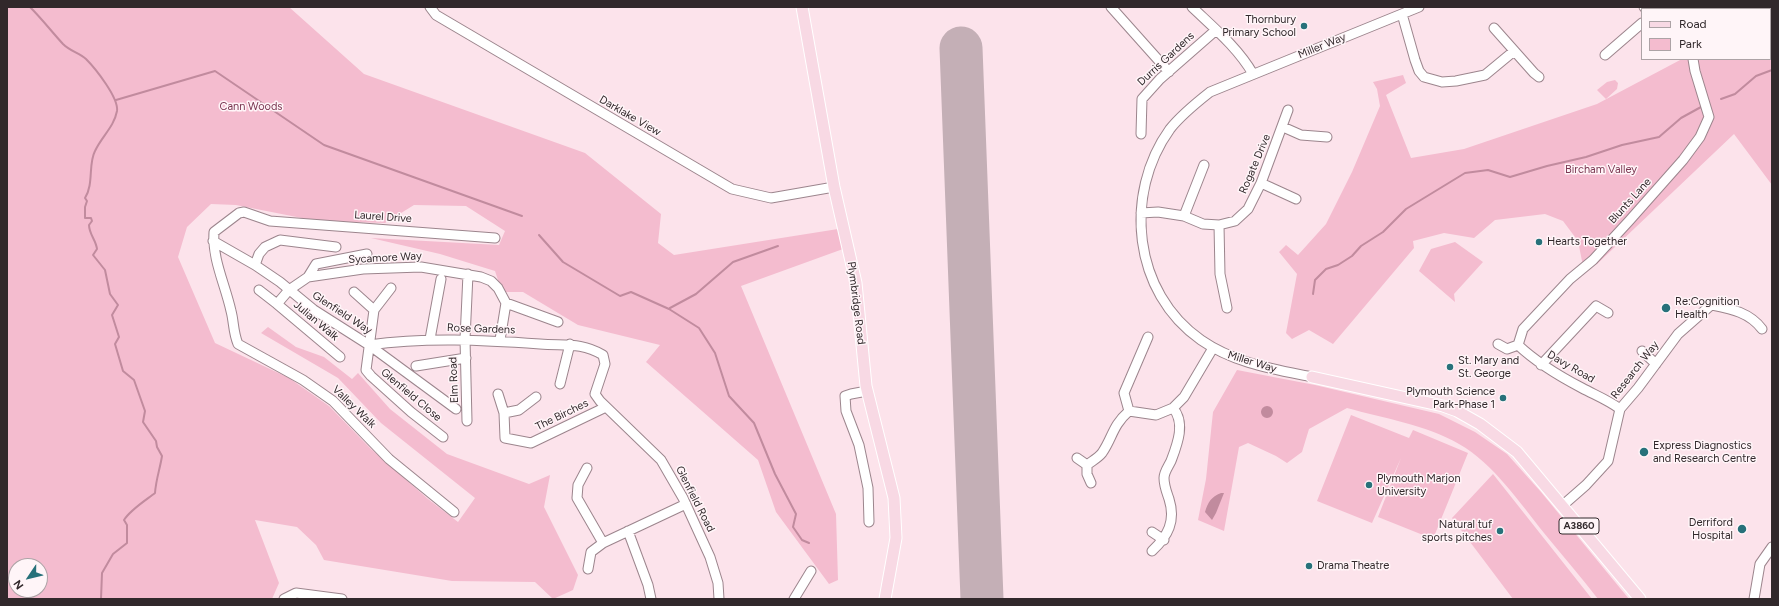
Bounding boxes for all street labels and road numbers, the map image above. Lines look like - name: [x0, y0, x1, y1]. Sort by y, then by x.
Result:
- street label: Durris Gardens: [1135, 29, 1197, 89]
- street label: Miller Way: [1296, 30, 1348, 62]
- street label: Darklake View: [597, 93, 663, 139]
- street label: Rogate Drive: [1236, 132, 1274, 196]
- street label: Blunts Lane: [1606, 175, 1654, 227]
- street label: Laurel Drive: [354, 208, 412, 226]
- street label: Sycamore Way: [348, 249, 422, 267]
- street label: Plymbridge Road: [844, 261, 868, 345]
- street label: Glenfield Way: [310, 289, 374, 337]
- street label: Julian Walk: [291, 298, 341, 344]
- street label: Rose Gardens: [447, 321, 515, 337]
- street label: Research Way: [1608, 339, 1662, 401]
- street label: Miller Way: [1226, 348, 1278, 376]
- street label: Davy Road: [1545, 348, 1597, 386]
- street label: Elm Road: [447, 357, 461, 403]
- street label: Glenfield Close: [378, 366, 444, 424]
- street label: Valley Walk: [329, 383, 379, 431]
- street label: The Birches: [533, 397, 591, 433]
- street label: Glenfield Road: [673, 464, 717, 534]
- road number: A3860: [1559, 518, 1599, 534]

